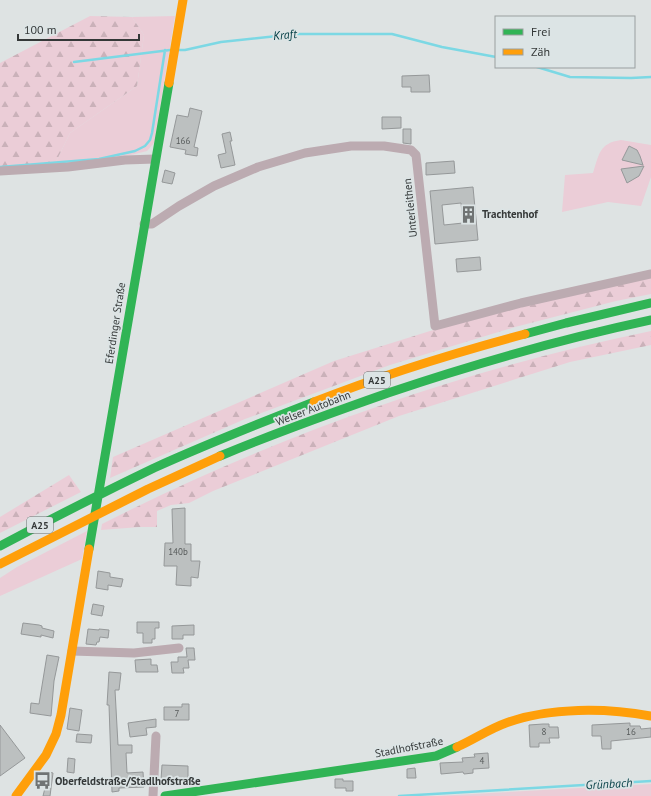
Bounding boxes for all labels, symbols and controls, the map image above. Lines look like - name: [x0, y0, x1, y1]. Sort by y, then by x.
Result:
- scale bar: [18, 16, 139, 42]
- legend: [495, 16, 635, 68]
- text: 100 m: [24, 22, 57, 37]
- text: Frei: [531, 24, 551, 39]
- water label: Kraft: [272, 26, 299, 43]
- text: Zäh: [531, 44, 550, 59]
- house number: 166: [176, 135, 190, 146]
- street label: Unterleithen: [400, 178, 420, 238]
- building icon: Trachtenhof: [459, 204, 479, 224]
- place label: Trachtenhof: [482, 207, 539, 221]
- street label: Eferdinger Straße: [102, 281, 128, 365]
- road number: A25: [364, 372, 390, 388]
- street label: Welser Autobahn: [273, 387, 353, 429]
- road number: A25: [27, 517, 53, 533]
- house number: 140b: [168, 546, 188, 557]
- house number: 7: [175, 708, 180, 719]
- house number: 8: [542, 726, 547, 737]
- house number: 16: [626, 726, 636, 737]
- street label: Stadlhofstraße: [374, 733, 445, 760]
- house number: 4: [480, 755, 485, 766]
- bus stop icon: Oberfeldstraße/Stadlhofstraße: [32, 771, 52, 791]
- place label: Oberfeldstraße/Stadlhofstraße: [55, 774, 201, 788]
- water label: Grünbach: [585, 775, 633, 792]

